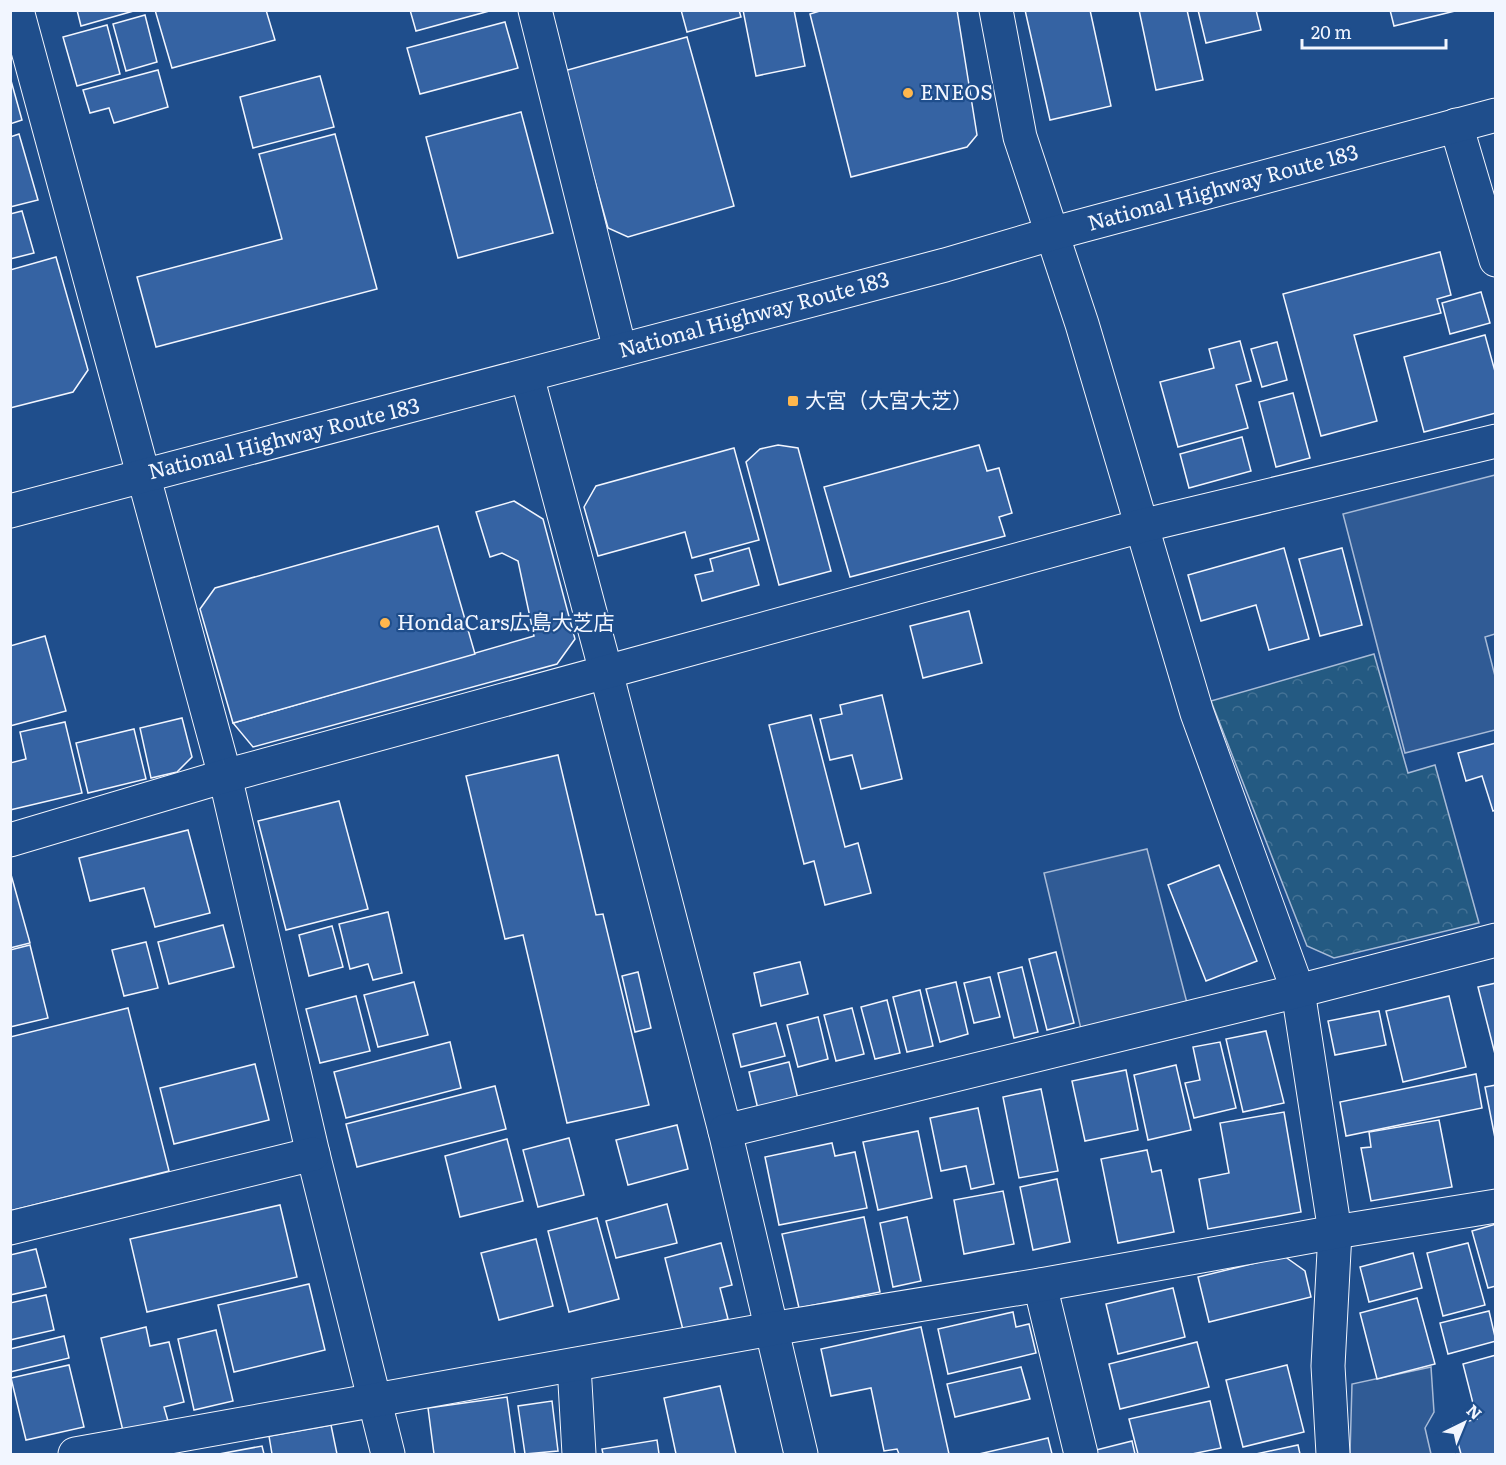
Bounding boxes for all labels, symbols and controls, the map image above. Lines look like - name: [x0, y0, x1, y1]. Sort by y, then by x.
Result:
- scale bar: [1302, 12, 1446, 50]
- text: 20 m: [1311, 18, 1352, 45]
- place label: ENEOS: [920, 75, 993, 106]
- marker: ENEOS: [901, 86, 915, 100]
- street label: National Highway Route 183: [1083, 134, 1361, 237]
- street label: National Highway Route 183: [614, 261, 892, 364]
- place label: 大宮（大宮大芝）: [805, 383, 973, 414]
- street label: National Highway Route 183: [144, 388, 423, 485]
- marker: 大宮（大宮大芝）: [786, 394, 800, 408]
- place label: HondaCars広島大芝店: [397, 605, 614, 636]
- marker: HondaCars広島大芝店: [378, 616, 392, 630]
- north arrow: [1434, 1393, 1494, 1453]
- text: N: [1462, 1398, 1488, 1425]

